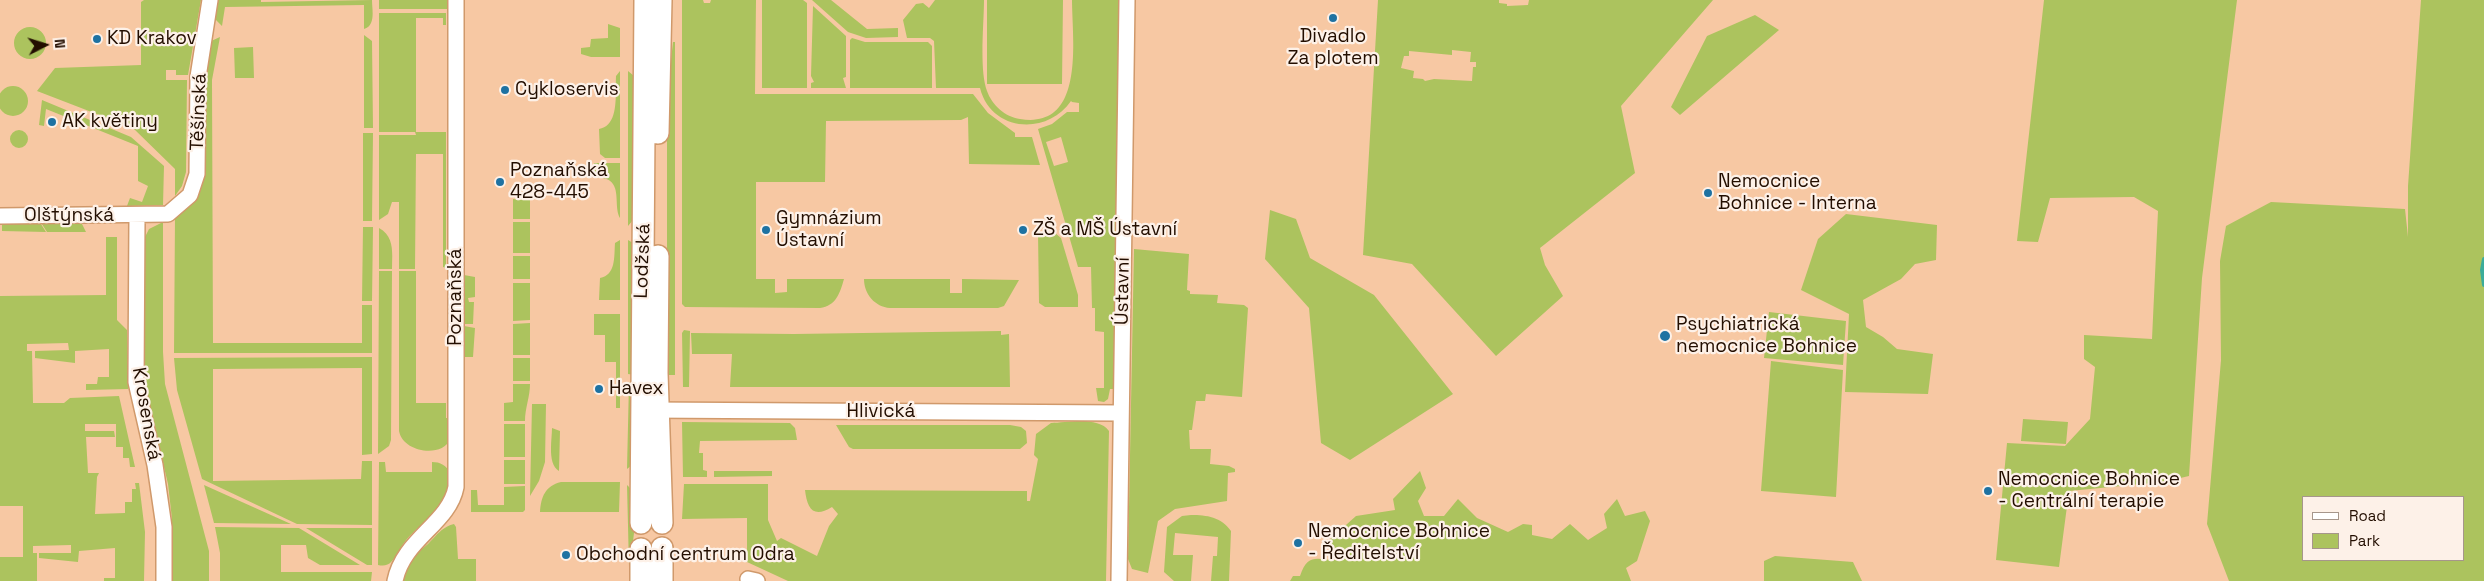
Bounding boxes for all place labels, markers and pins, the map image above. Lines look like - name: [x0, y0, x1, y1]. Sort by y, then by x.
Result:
- marker: Divadlo Za plotem: [1327, 12, 1339, 24]
- place label: Divadlo Za plotem: [1287, 26, 1379, 70]
- place label: KD Krakov: [107, 28, 197, 50]
- marker: KD Krakov: [91, 33, 103, 45]
- place label: Cykloservis: [515, 79, 619, 101]
- marker: Cykloservis: [499, 84, 511, 96]
- place label: AK květiny: [62, 111, 158, 133]
- marker: AK květiny: [46, 116, 58, 128]
- place label: Poznaňská 428-445: [510, 160, 608, 204]
- place label: Nemocnice Bohnice - Interna: [1718, 171, 1877, 215]
- marker: Poznaňská 428-445: [494, 176, 506, 188]
- marker: Nemocnice Bohnice - Interna: [1702, 187, 1714, 199]
- place label: Gymnázium Ústavní: [776, 208, 882, 252]
- place label: ZŠ a MŠ Ústavní: [1033, 219, 1177, 241]
- marker: Gymnázium Ústavní: [760, 224, 772, 236]
- marker: ZŠ a MŠ Ústavní: [1017, 224, 1029, 236]
- place label: Psychiatrická nemocnice Bohnice: [1676, 314, 1857, 358]
- marker: Psychiatrická nemocnice Bohnice: [1658, 329, 1672, 343]
- place label: Havex: [609, 378, 664, 400]
- marker: Havex: [593, 383, 605, 395]
- place label: Nemocnice Bohnice - Centrální terapie: [1998, 469, 2180, 513]
- marker: Nemocnice Bohnice - Centrální terapie: [1982, 485, 1994, 497]
- place label: Nemocnice Bohnice - Ředitelství: [1308, 521, 1490, 565]
- marker: Nemocnice Bohnice - Ředitelství: [1292, 537, 1304, 549]
- place label: Obchodní centrum Odra: [576, 544, 795, 566]
- marker: Obchodní centrum Odra: [560, 549, 572, 561]

